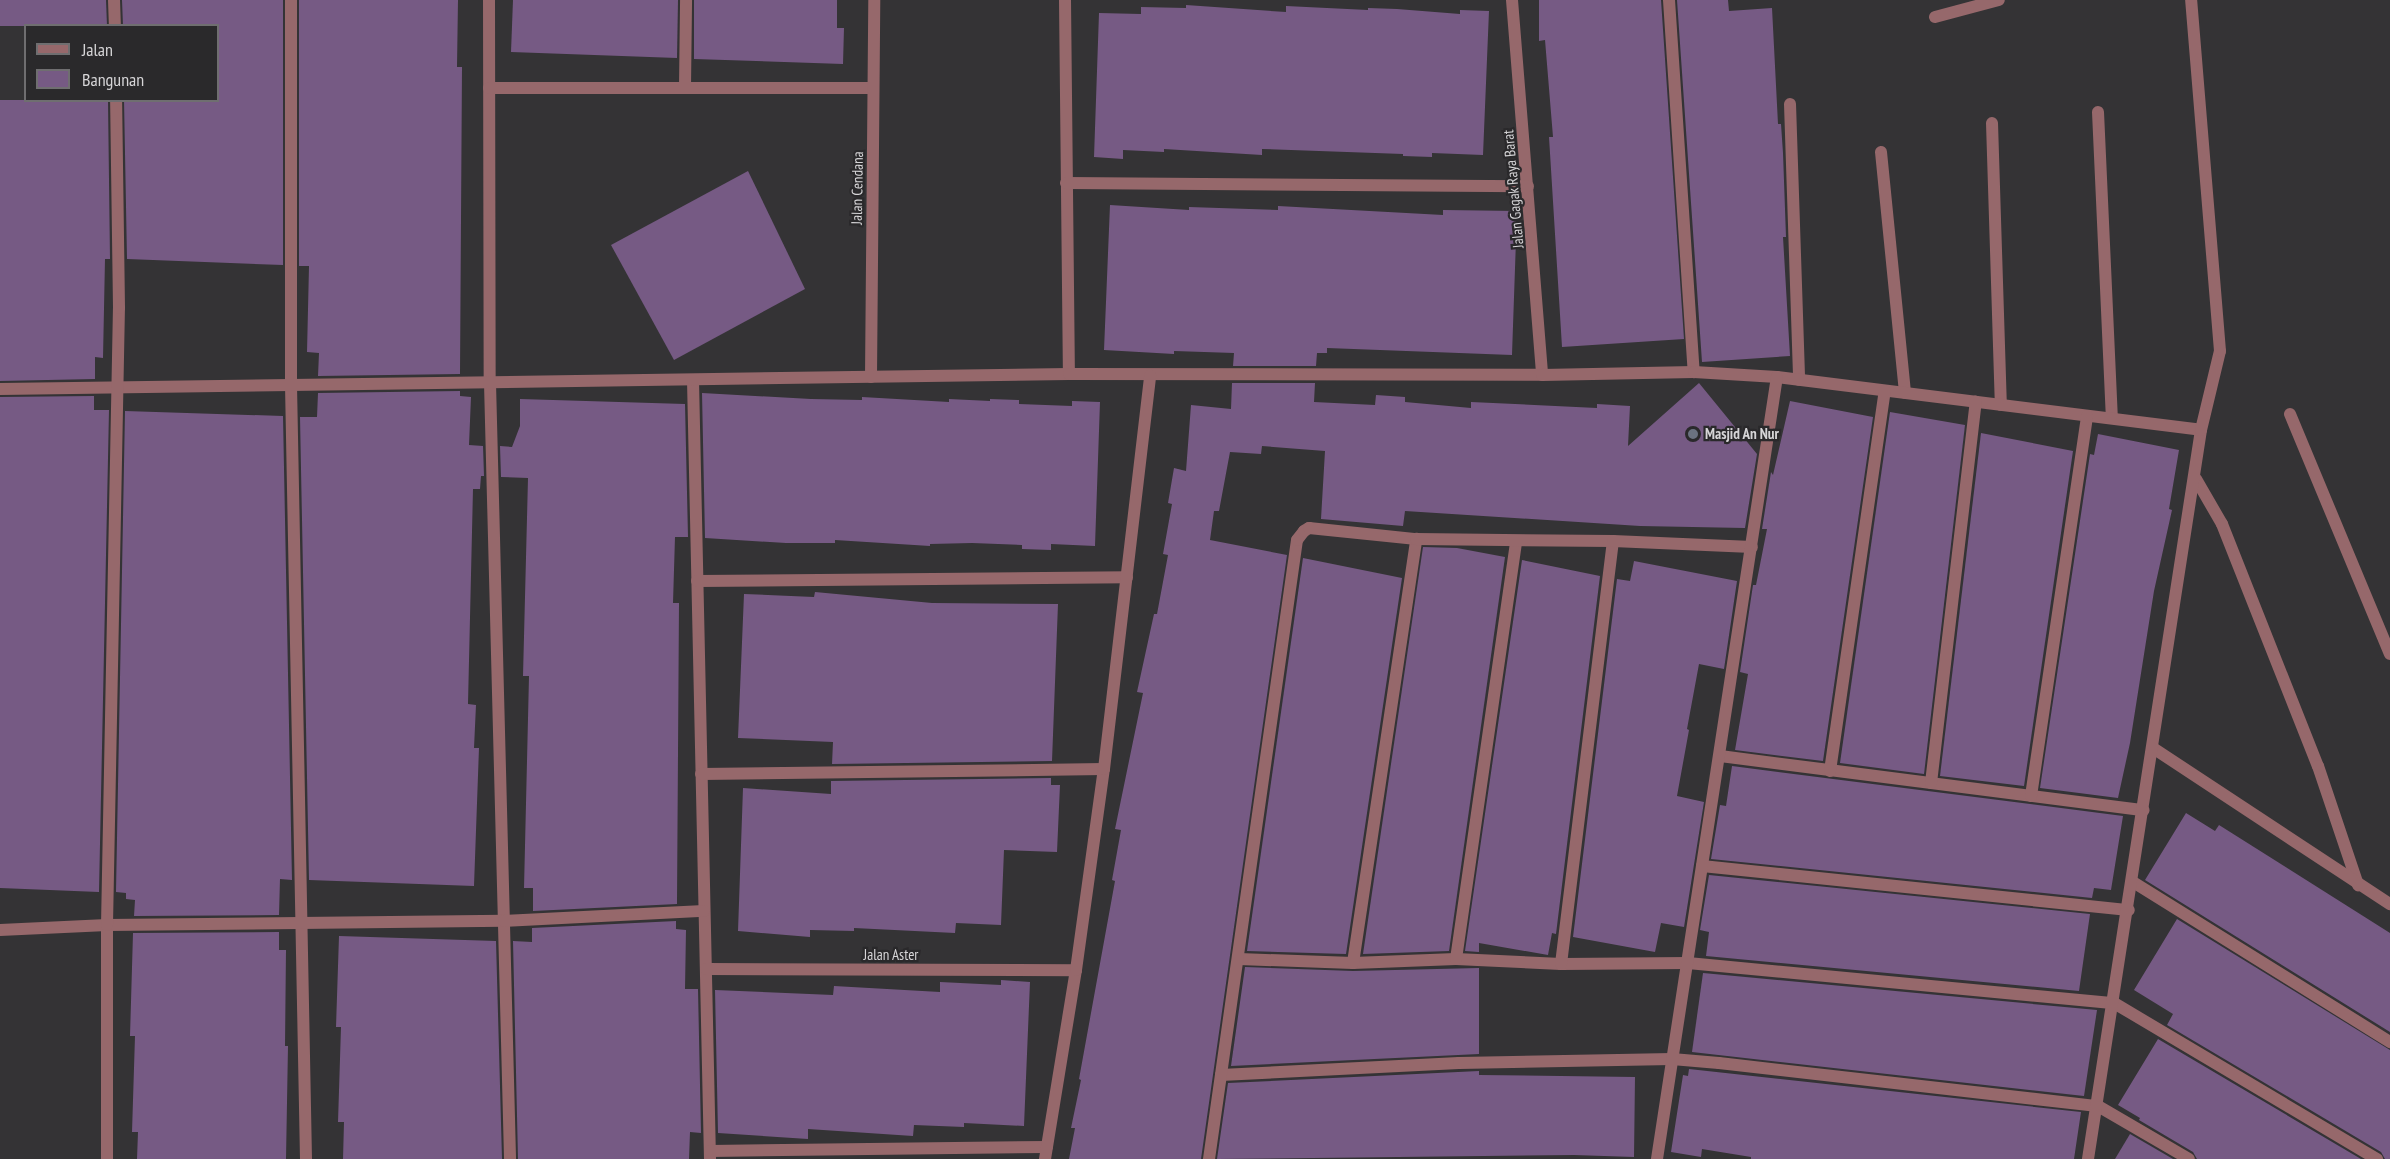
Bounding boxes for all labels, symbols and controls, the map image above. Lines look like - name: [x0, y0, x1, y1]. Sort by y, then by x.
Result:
- legend: [24, 24, 219, 102]
- text: Jalan: [82, 38, 113, 61]
- text: Bangunan: [82, 68, 144, 91]
- street label: Jalan Gagak Raya Barat: [1499, 129, 1527, 249]
- street label: Jalan Cendana: [847, 151, 867, 225]
- place label: Masjid An Nur: [1705, 425, 1779, 443]
- marker: Masjid An Nur: [1686, 427, 1700, 441]
- street label: Jalan Aster: [863, 946, 919, 964]

